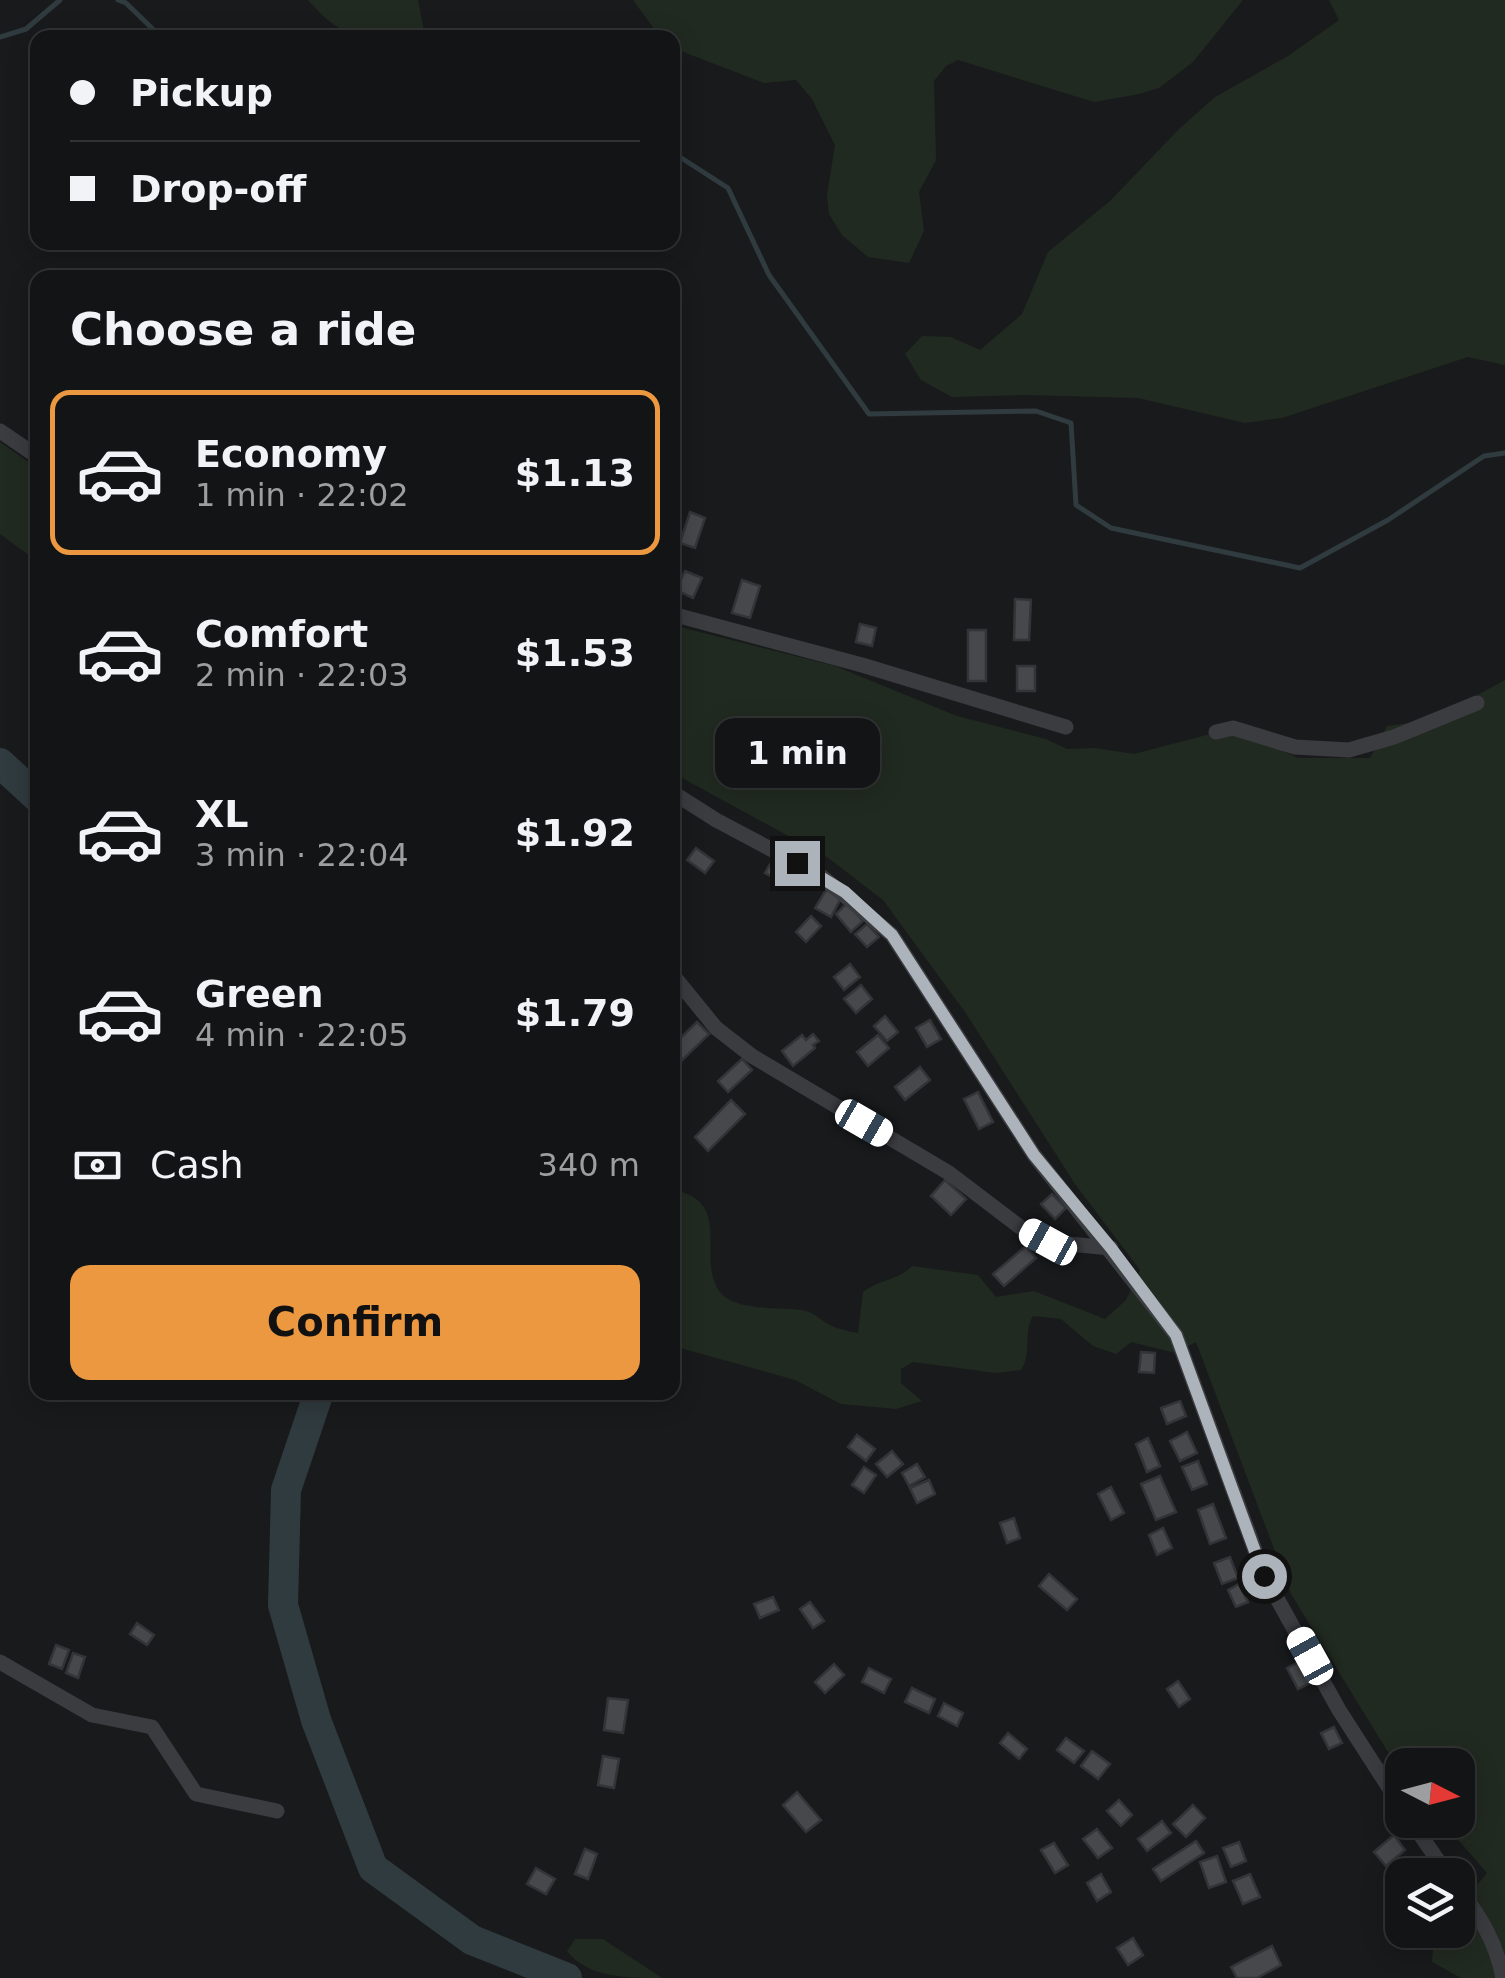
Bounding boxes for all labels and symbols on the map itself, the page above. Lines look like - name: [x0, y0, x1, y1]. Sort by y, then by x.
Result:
- callout: 1 min: [714, 718, 880, 788]
- route end: [775, 841, 820, 886]
- car: [831, 1095, 897, 1151]
- car: [1014, 1214, 1082, 1270]
- route start: [1242, 1554, 1287, 1599]
- car: [1282, 1622, 1338, 1690]
- north arrow: [1385, 1748, 1475, 1838]

